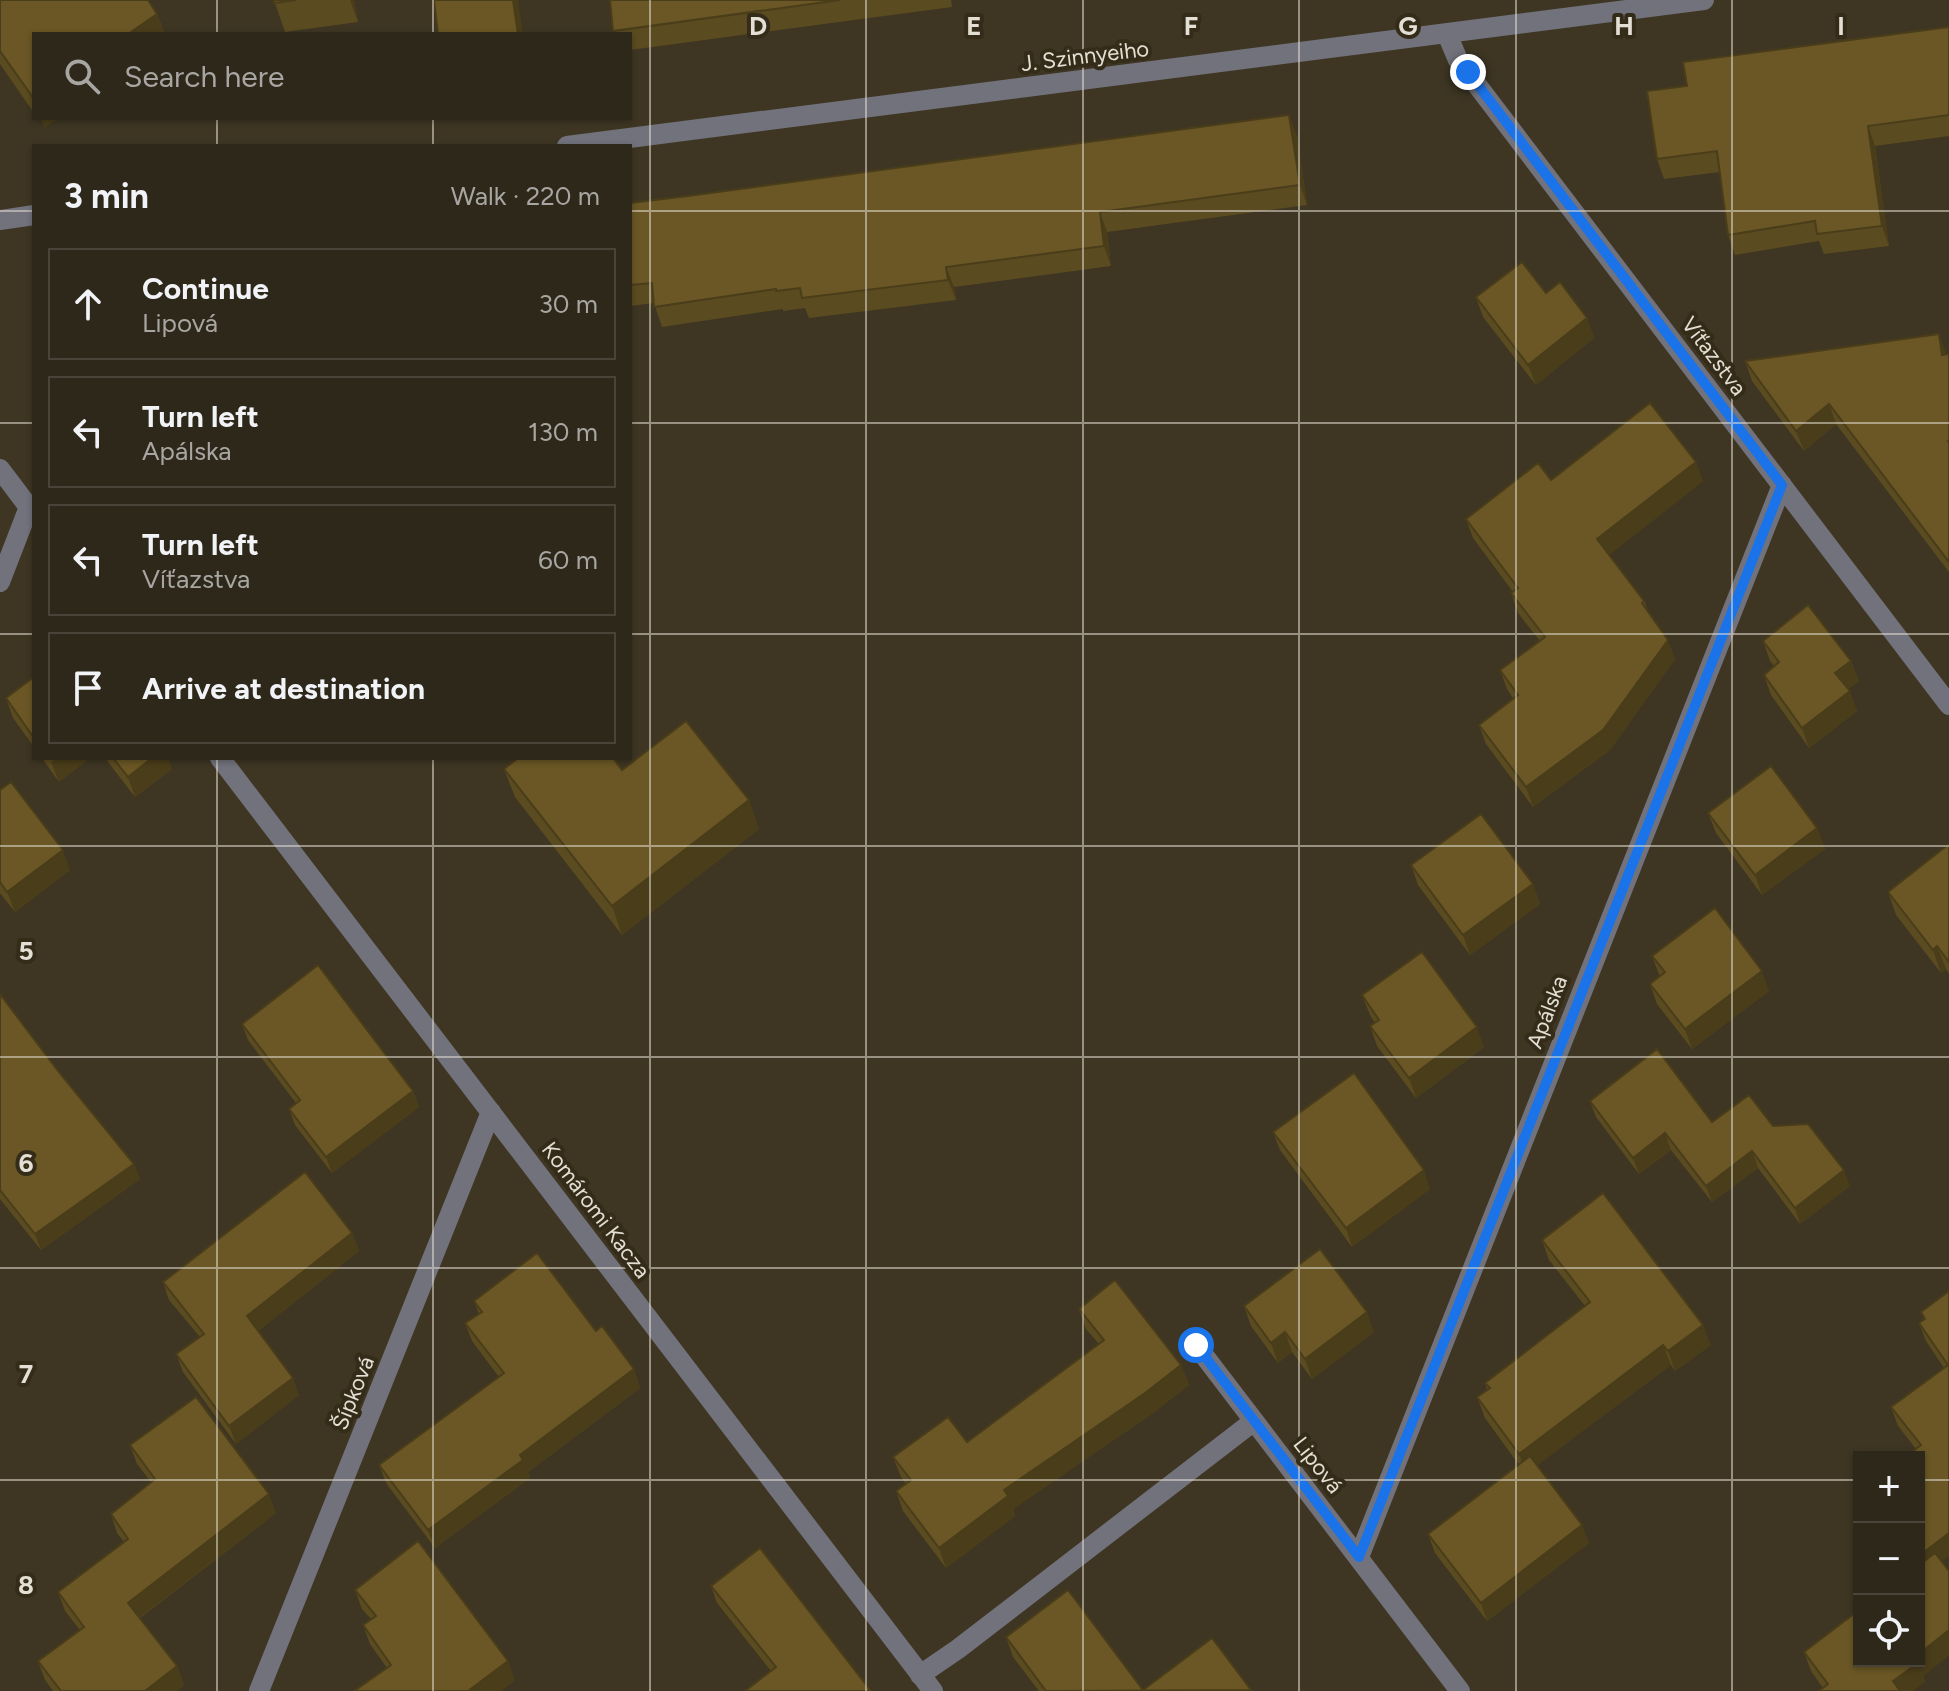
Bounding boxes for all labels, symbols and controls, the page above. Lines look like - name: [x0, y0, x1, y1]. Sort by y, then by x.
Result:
- text: D: [749, 10, 767, 42]
- text: E: [966, 10, 982, 42]
- text: F: [1184, 10, 1198, 42]
- text: G: [1398, 10, 1418, 42]
- text: H: [1614, 10, 1634, 42]
- text: I: [1837, 10, 1845, 42]
- search box: [32, 32, 632, 120]
- street label: J. Szinnyeiho: [1020, 35, 1150, 77]
- icon: search: [60, 54, 104, 98]
- route end: [1450, 54, 1486, 90]
- text: Search here: [124, 58, 284, 95]
- text: 3 min: [64, 176, 149, 217]
- text: Walk · 220 m: [451, 180, 600, 212]
- text: Continue: [142, 270, 269, 307]
- icon: ahead: [66, 282, 110, 326]
- text: 30 m: [539, 288, 598, 320]
- text: Lipová: [142, 307, 218, 339]
- street label: Víťazstva: [1676, 311, 1752, 401]
- text: Turn left: [142, 398, 259, 435]
- icon: left: [66, 410, 110, 454]
- text: 130 m: [528, 416, 598, 448]
- text: Apálska: [142, 435, 232, 467]
- text: Turn left: [142, 526, 259, 563]
- icon: left: [66, 538, 110, 582]
- text: 60 m: [538, 544, 598, 576]
- text: Víťazstva: [142, 563, 250, 595]
- icon: arrive: [66, 666, 110, 710]
- text: Arrive at destination: [142, 670, 425, 707]
- text: 5: [18, 935, 34, 967]
- street label: Apálska: [1521, 972, 1573, 1052]
- street label: Komáromi Kacza: [536, 1136, 656, 1284]
- text: 6: [18, 1147, 34, 1179]
- route start: [1178, 1327, 1214, 1363]
- street label: Šípková: [326, 1352, 380, 1434]
- text: 7: [19, 1358, 33, 1390]
- street label: Lipová: [1288, 1431, 1348, 1499]
- map controls: [1853, 1451, 1925, 1667]
- button: +: [1853, 1451, 1925, 1523]
- button: −: [1853, 1523, 1925, 1595]
- text: 8: [18, 1569, 34, 1601]
- button: locate: [1853, 1595, 1925, 1667]

